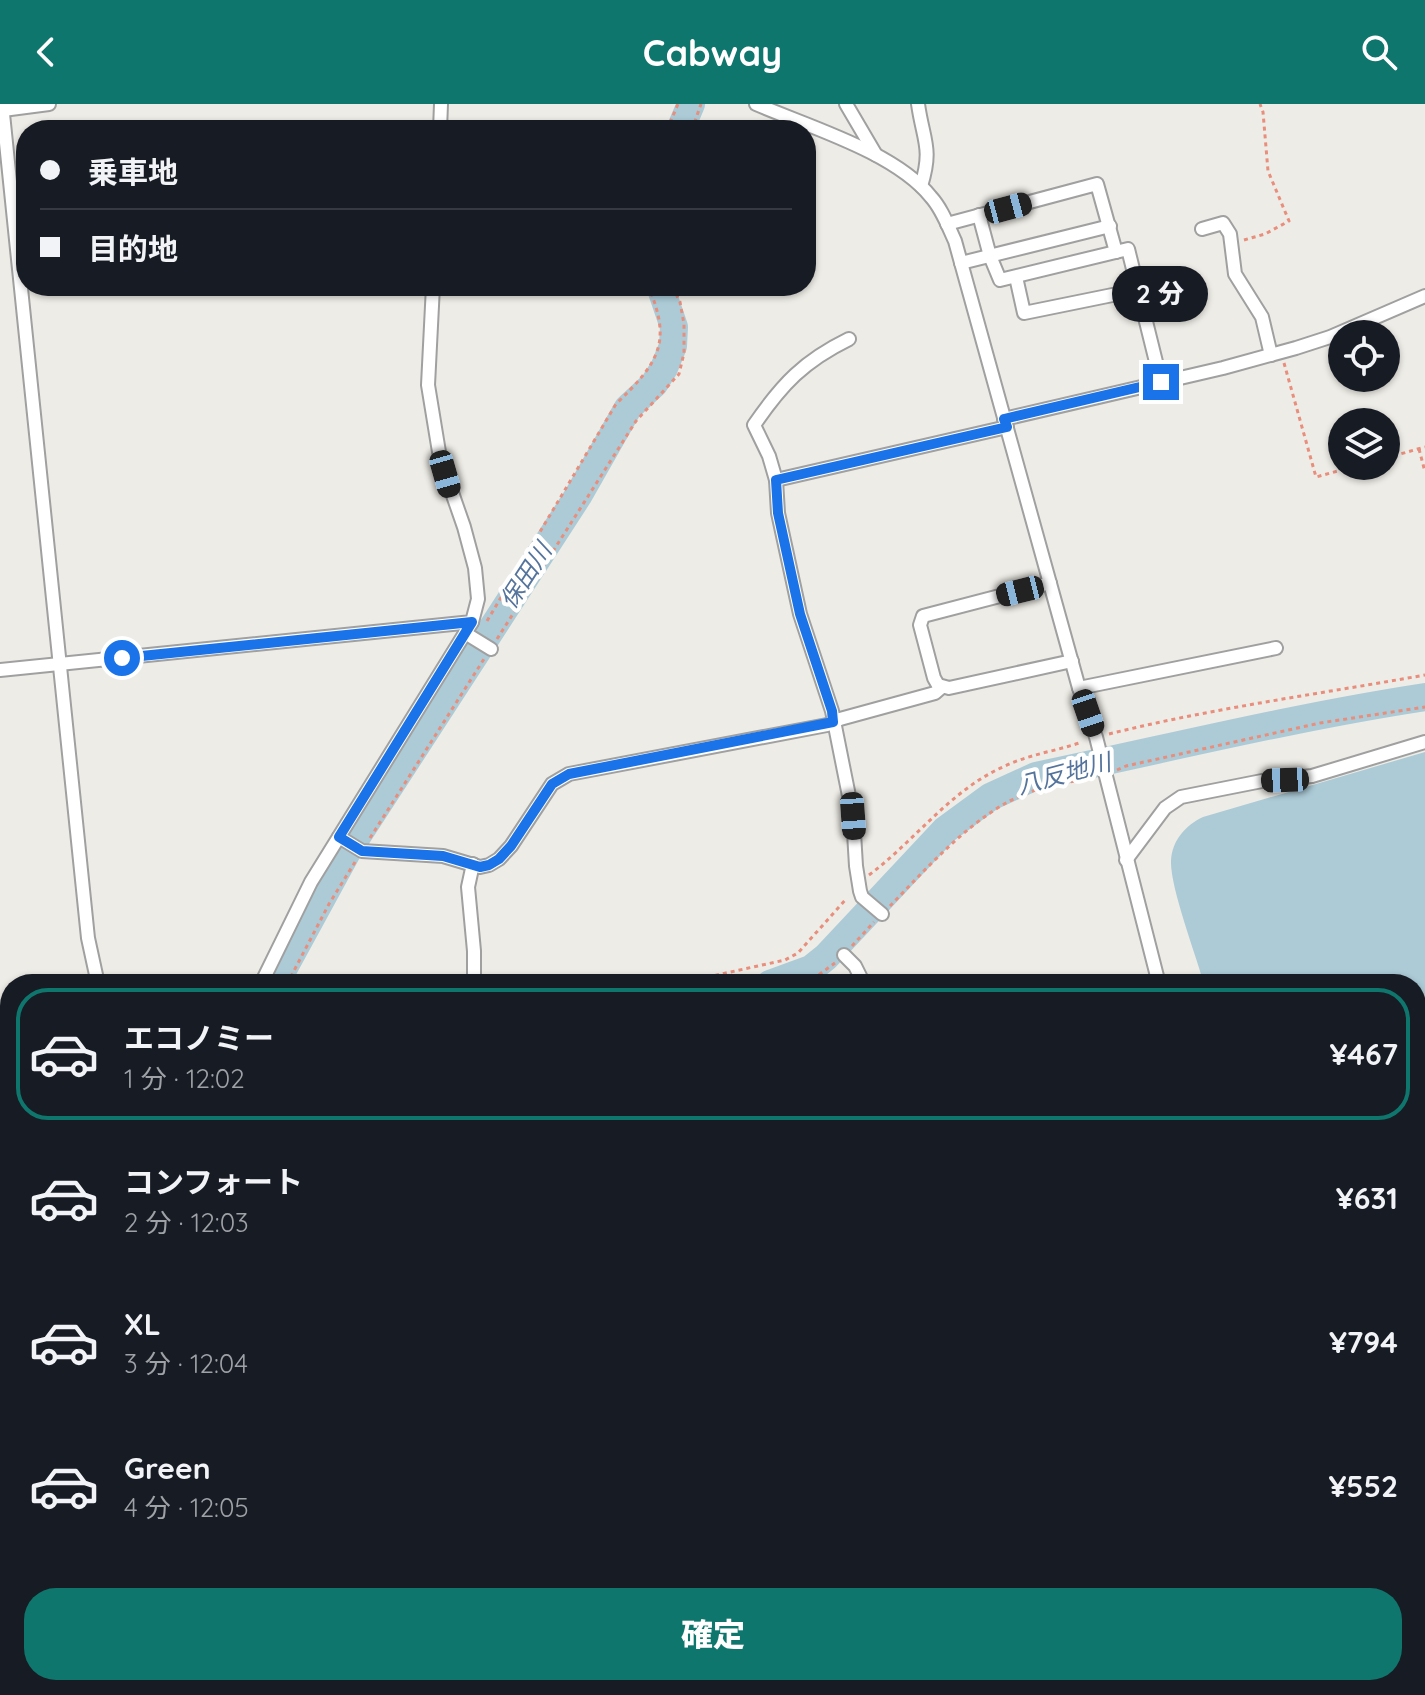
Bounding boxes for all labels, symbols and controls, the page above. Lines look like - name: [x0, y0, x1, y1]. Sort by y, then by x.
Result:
- icon: back: [24, 30, 68, 74]
- text: Cabway: [643, 30, 782, 75]
- icon: search: [1357, 30, 1401, 74]
- text: 乗車地: [88, 153, 178, 191]
- car: [982, 190, 1034, 226]
- text: 目的地: [88, 230, 178, 268]
- callout: 2 分: [1113, 266, 1209, 322]
- text: 2 分: [1136, 277, 1184, 310]
- map controls: [1328, 320, 1400, 480]
- button: locate: [1328, 320, 1400, 392]
- route end: [1143, 364, 1179, 400]
- button: layers: [1328, 408, 1400, 480]
- car: [427, 448, 463, 500]
- water label: 保田川: [493, 535, 559, 614]
- car: [994, 574, 1046, 608]
- route start: [104, 640, 140, 676]
- car: [1069, 686, 1107, 740]
- water label: 八反地川: [1013, 745, 1117, 800]
- car: [1261, 767, 1309, 793]
- car: [839, 791, 867, 841]
- icon: car: [28, 1018, 100, 1090]
- text: エコノミー: [124, 1019, 274, 1057]
- text: ¥467: [1329, 1035, 1398, 1073]
- text: 1 分 · 12:02: [124, 1062, 245, 1095]
- icon: car: [28, 1162, 100, 1234]
- text: コンフォート: [124, 1163, 303, 1201]
- text: ¥631: [1336, 1179, 1398, 1217]
- text: 2 分 · 12:03: [124, 1206, 249, 1239]
- text: XL: [124, 1305, 161, 1343]
- icon: car: [28, 1306, 100, 1378]
- text: ¥794: [1329, 1323, 1398, 1361]
- text: 3 分 · 12:04: [124, 1347, 248, 1380]
- text: Green: [124, 1449, 211, 1487]
- icon: car: [28, 1450, 100, 1522]
- text: ¥552: [1328, 1467, 1398, 1505]
- text: 4 分 · 12:05: [124, 1491, 249, 1524]
- button: 確定: [24, 1588, 1402, 1680]

